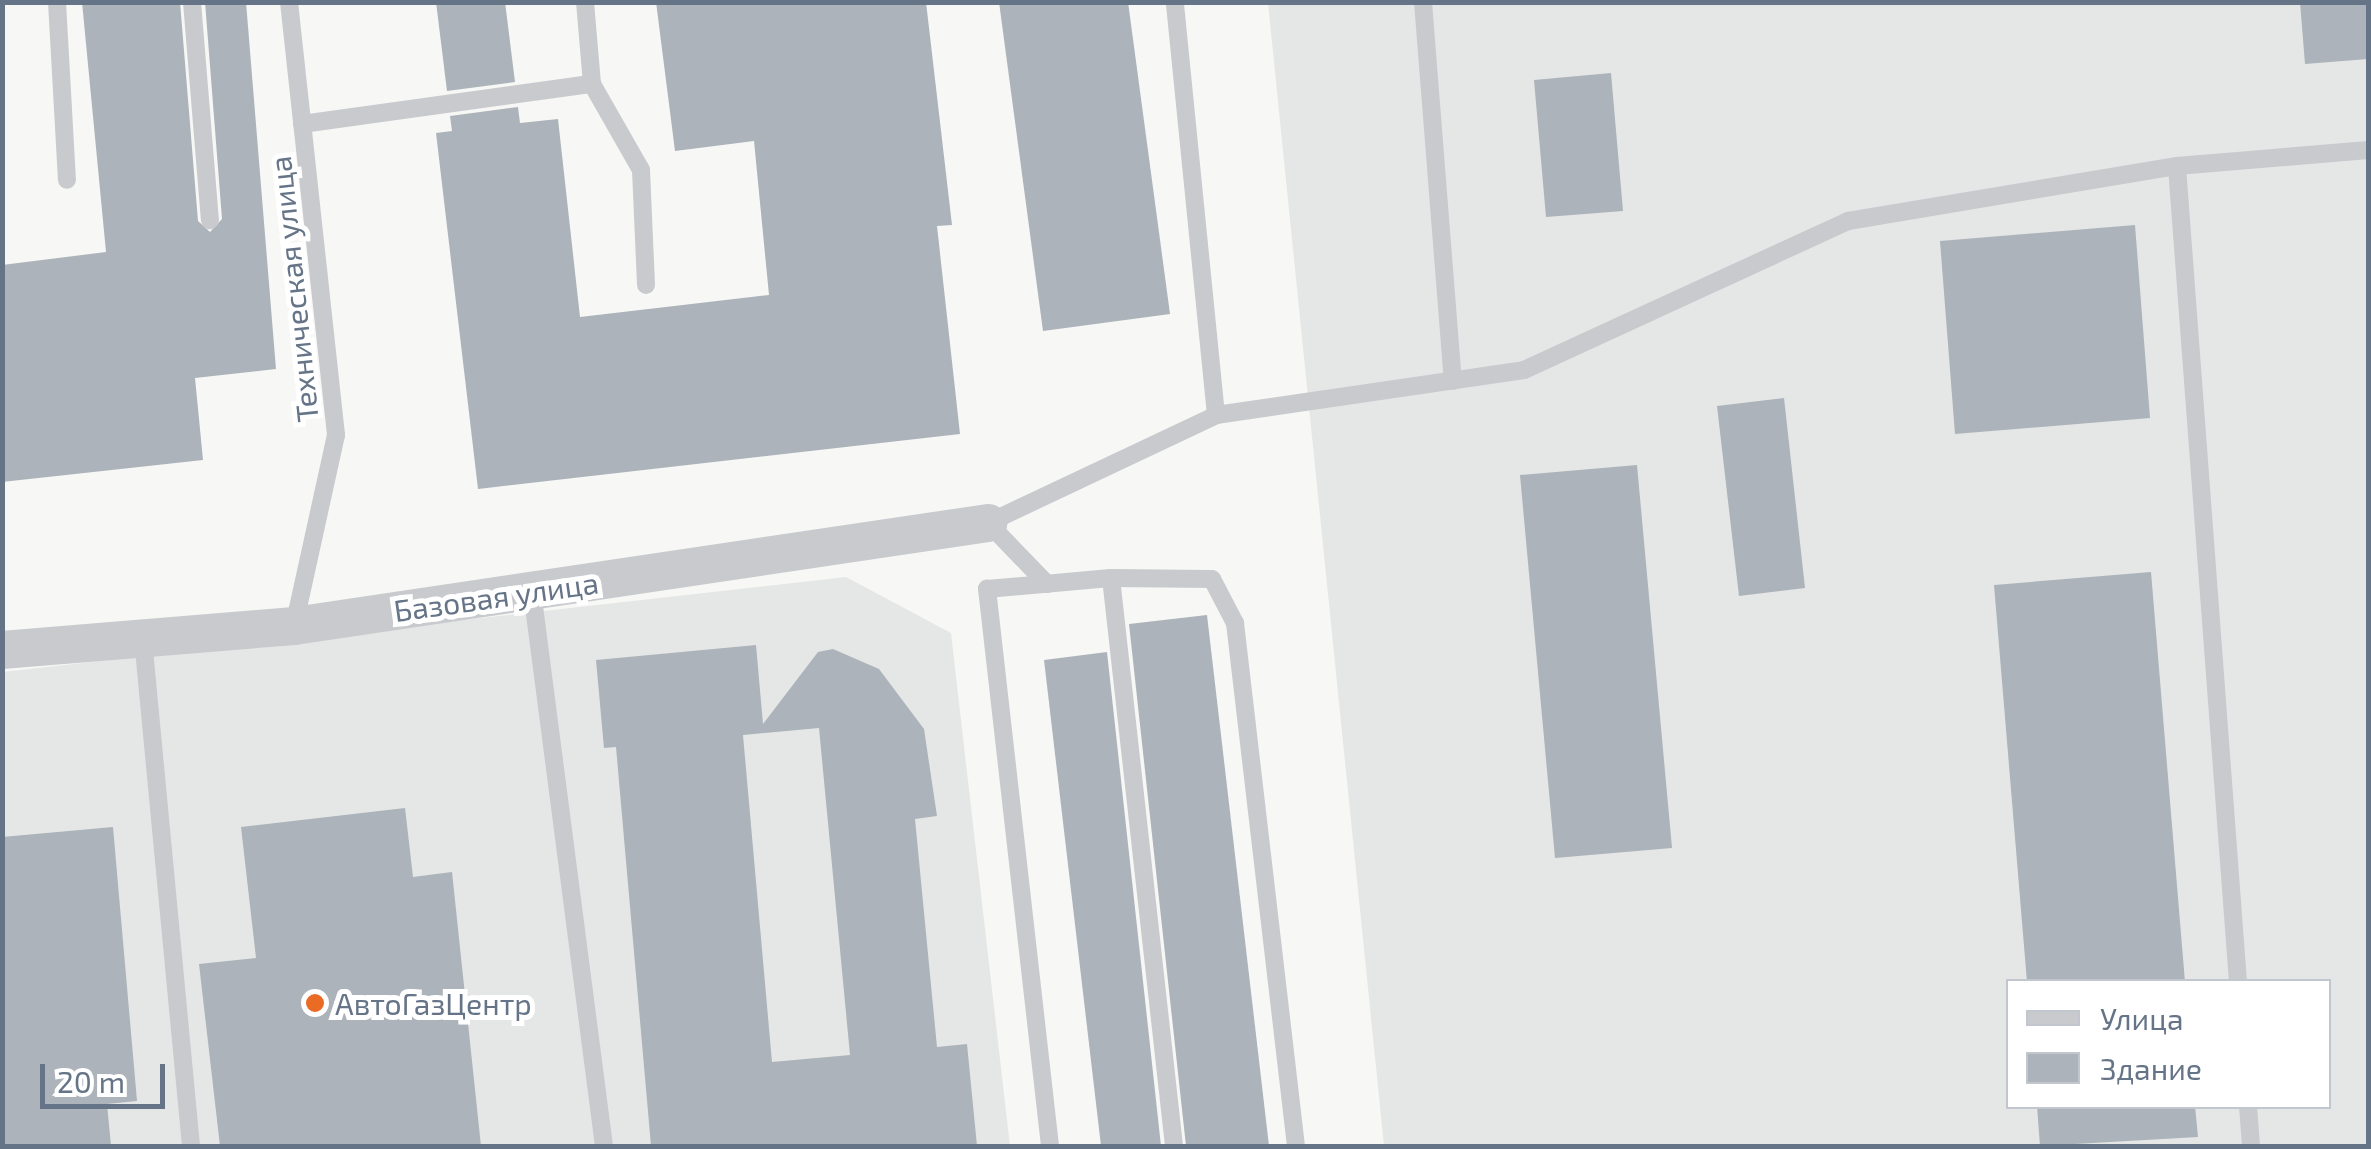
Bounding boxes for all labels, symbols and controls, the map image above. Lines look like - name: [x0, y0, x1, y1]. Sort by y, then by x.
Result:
- street label: Техническая улица: [261, 154, 325, 424]
- street label: Базовая улица: [391, 564, 601, 628]
- legend: [2006, 979, 2331, 1109]
- place label: АвтоГазЦентр: [335, 985, 532, 1021]
- marker: АвтоГазЦентр: [304, 992, 326, 1014]
- text: Улица: [2100, 1000, 2184, 1036]
- scale bar: [45, 1044, 170, 1106]
- text: Здание: [2100, 1050, 2202, 1086]
- text: 20 m: [57, 1063, 125, 1099]

